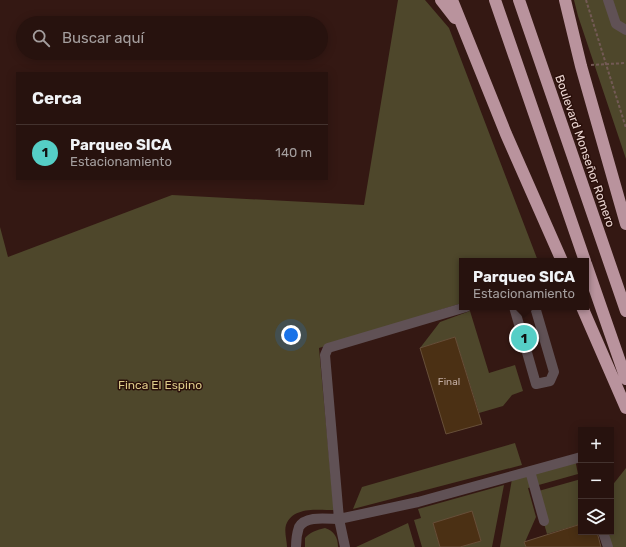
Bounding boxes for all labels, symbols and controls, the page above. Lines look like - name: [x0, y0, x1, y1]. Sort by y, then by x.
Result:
- search box: [16, 16, 328, 60]
- icon: search: [30, 27, 52, 49]
- text: Buscar aquí: [62, 29, 144, 47]
- street label: Boulevard Monseñor Romero: [552, 73, 618, 229]
- text: Cerca: [32, 88, 82, 108]
- text: Parqueo SICA: [70, 136, 172, 154]
- text: 1: [42, 145, 48, 160]
- text: 140 m: [275, 145, 312, 160]
- text: Estacionamiento: [70, 154, 172, 169]
- popup: [459, 258, 589, 310]
- text: Parqueo SICA: [473, 268, 575, 286]
- text: Estacionamiento: [473, 286, 575, 301]
- pin: 1: [511, 323, 537, 353]
- your location: [281, 325, 301, 345]
- house number: Final: [438, 376, 460, 388]
- park label: Finca El Espino: [118, 378, 202, 392]
- map controls: [578, 427, 614, 535]
- button: +: [578, 427, 614, 463]
- button: −: [578, 463, 614, 499]
- button: layers: [578, 499, 614, 535]

